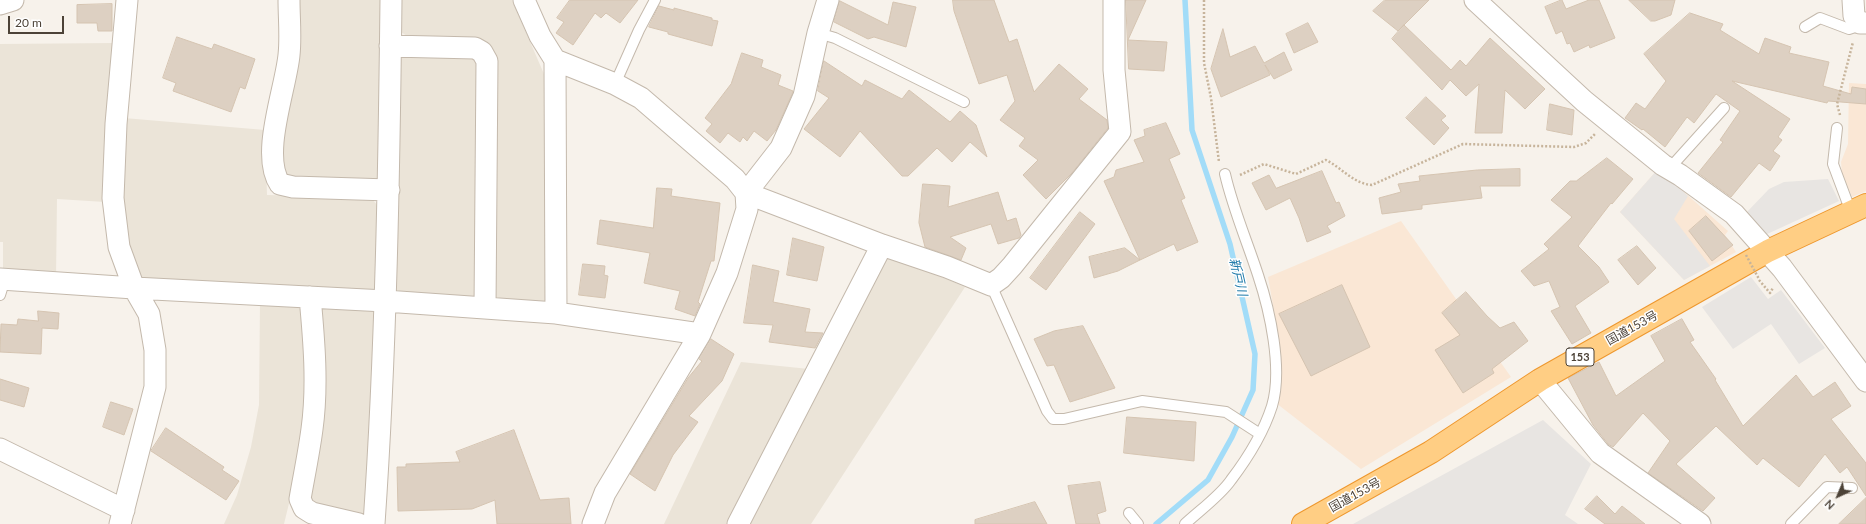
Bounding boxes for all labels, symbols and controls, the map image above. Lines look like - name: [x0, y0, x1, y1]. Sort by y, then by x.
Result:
- scale bar: [10, 8, 66, 34]
- text: 20 m: [15, 15, 42, 30]
- water label: 新戸川: [1226, 256, 1250, 298]
- street label: 国道153号: [1604, 308, 1660, 348]
- road number: 153: [1566, 348, 1594, 366]
- street label: 国道153号: [1327, 475, 1383, 515]
- north arrow: [1818, 476, 1858, 516]
- text: N: [1822, 497, 1837, 513]

